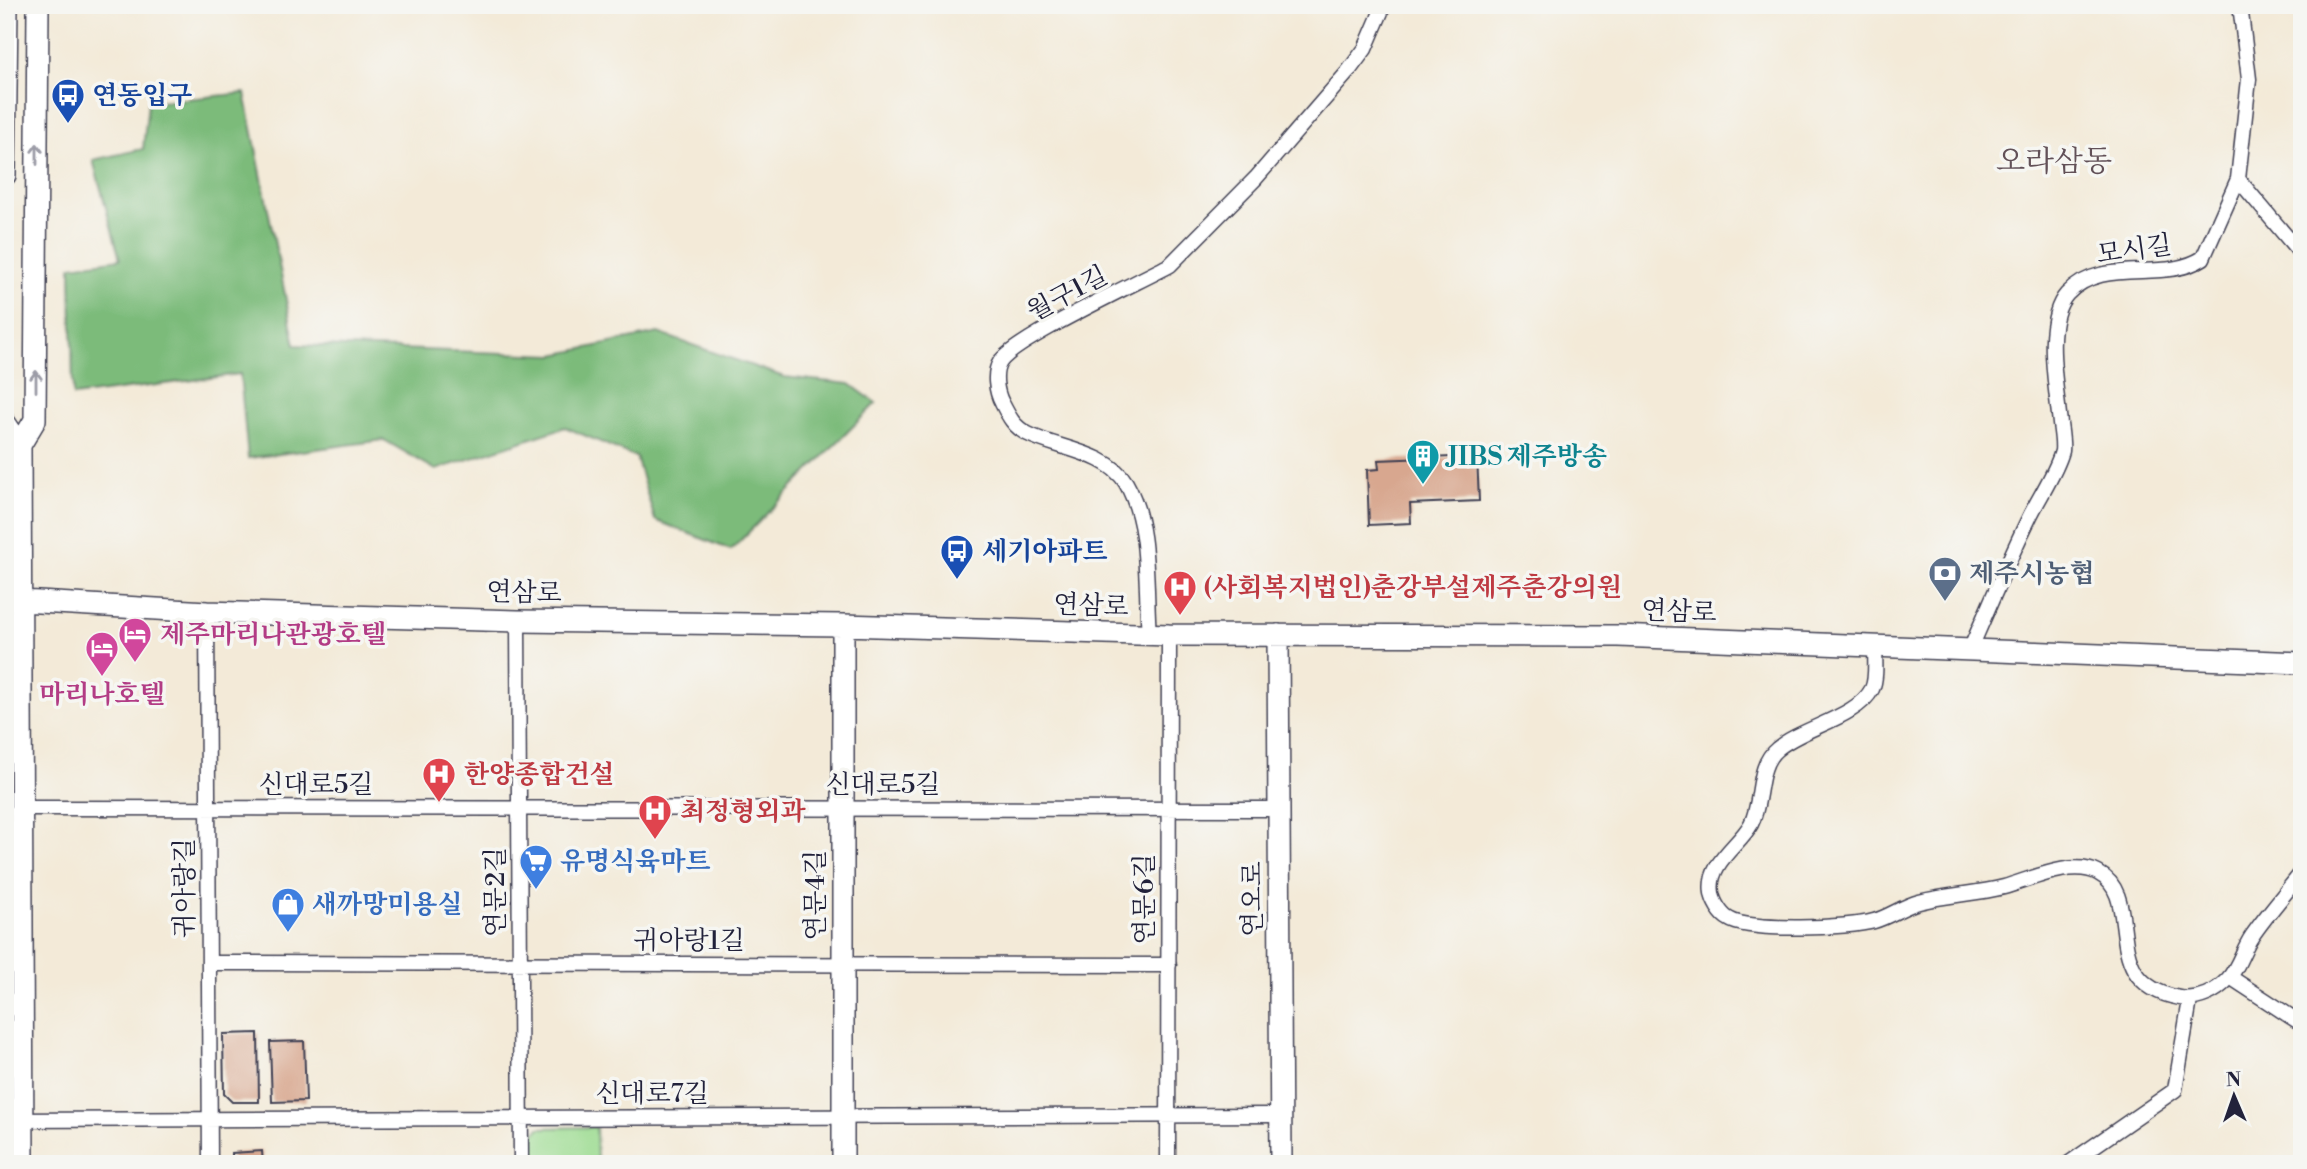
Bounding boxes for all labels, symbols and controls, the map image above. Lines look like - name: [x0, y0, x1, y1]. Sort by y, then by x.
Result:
- bus stop icon: 연동입구: [49, 76, 87, 125]
- place label: 연동입구: [92, 80, 192, 112]
- one-way arrow: [30, 143, 44, 166]
- district label: 오라삼동: [1996, 143, 2112, 181]
- street label: 모시길: [2095, 229, 2174, 271]
- street label: 월구1길: [1022, 259, 1113, 328]
- one-way arrow: [29, 370, 42, 393]
- building icon: JIBS 제주방송: [1404, 437, 1442, 486]
- place label: JIBS 제주방송: [1445, 441, 1607, 473]
- bus stop icon: 세기아파트: [938, 532, 976, 581]
- place label: 세기아파트: [982, 536, 1108, 568]
- bank icon: 제주시농협: [1926, 554, 1964, 603]
- place label: 제주시농협: [1969, 558, 2095, 590]
- hospital icon: (사회복지법인)춘강부설제주춘강의원: [1161, 568, 1199, 617]
- place label: (사회복지법인)춘강부설제주춘강의원: [1204, 572, 1622, 604]
- street label: 연삼로: [486, 576, 562, 610]
- street label: 연삼로: [1053, 589, 1129, 623]
- street label: 연삼로: [1641, 595, 1717, 629]
- hotel icon: 제주마리나관광호텔: [116, 615, 154, 664]
- place label: 제주마리나관광호텔: [160, 619, 386, 651]
- hotel icon: 마리나호텔: [83, 629, 121, 678]
- place label: 마리나호텔: [39, 679, 165, 711]
- hospital icon: 한양종합건설: [420, 755, 458, 804]
- place label: 한양종합건설: [464, 759, 615, 791]
- street label: 신대로5길: [259, 769, 373, 801]
- street label: 신대로5길: [826, 769, 940, 801]
- hospital icon: 최정형외과: [636, 792, 674, 841]
- place label: 최정형외과: [680, 796, 806, 828]
- street label: 귀아랑길: [169, 838, 201, 938]
- supermarket icon: 유명식육마트: [517, 842, 555, 891]
- place label: 유명식육마트: [560, 846, 711, 878]
- street label: 연문2길: [480, 847, 512, 937]
- street label: 연문4길: [800, 850, 832, 940]
- street label: 연문6길: [1129, 853, 1161, 945]
- street label: 연오로: [1237, 861, 1269, 937]
- shop icon: 새까망미용실: [269, 885, 307, 934]
- place label: 새까망미용실: [312, 889, 463, 921]
- street label: 귀아랑1길: [633, 925, 745, 957]
- north arrow: [2198, 1060, 2268, 1130]
- text: N: [2226, 1068, 2241, 1092]
- street label: 신대로7길: [595, 1078, 709, 1110]

